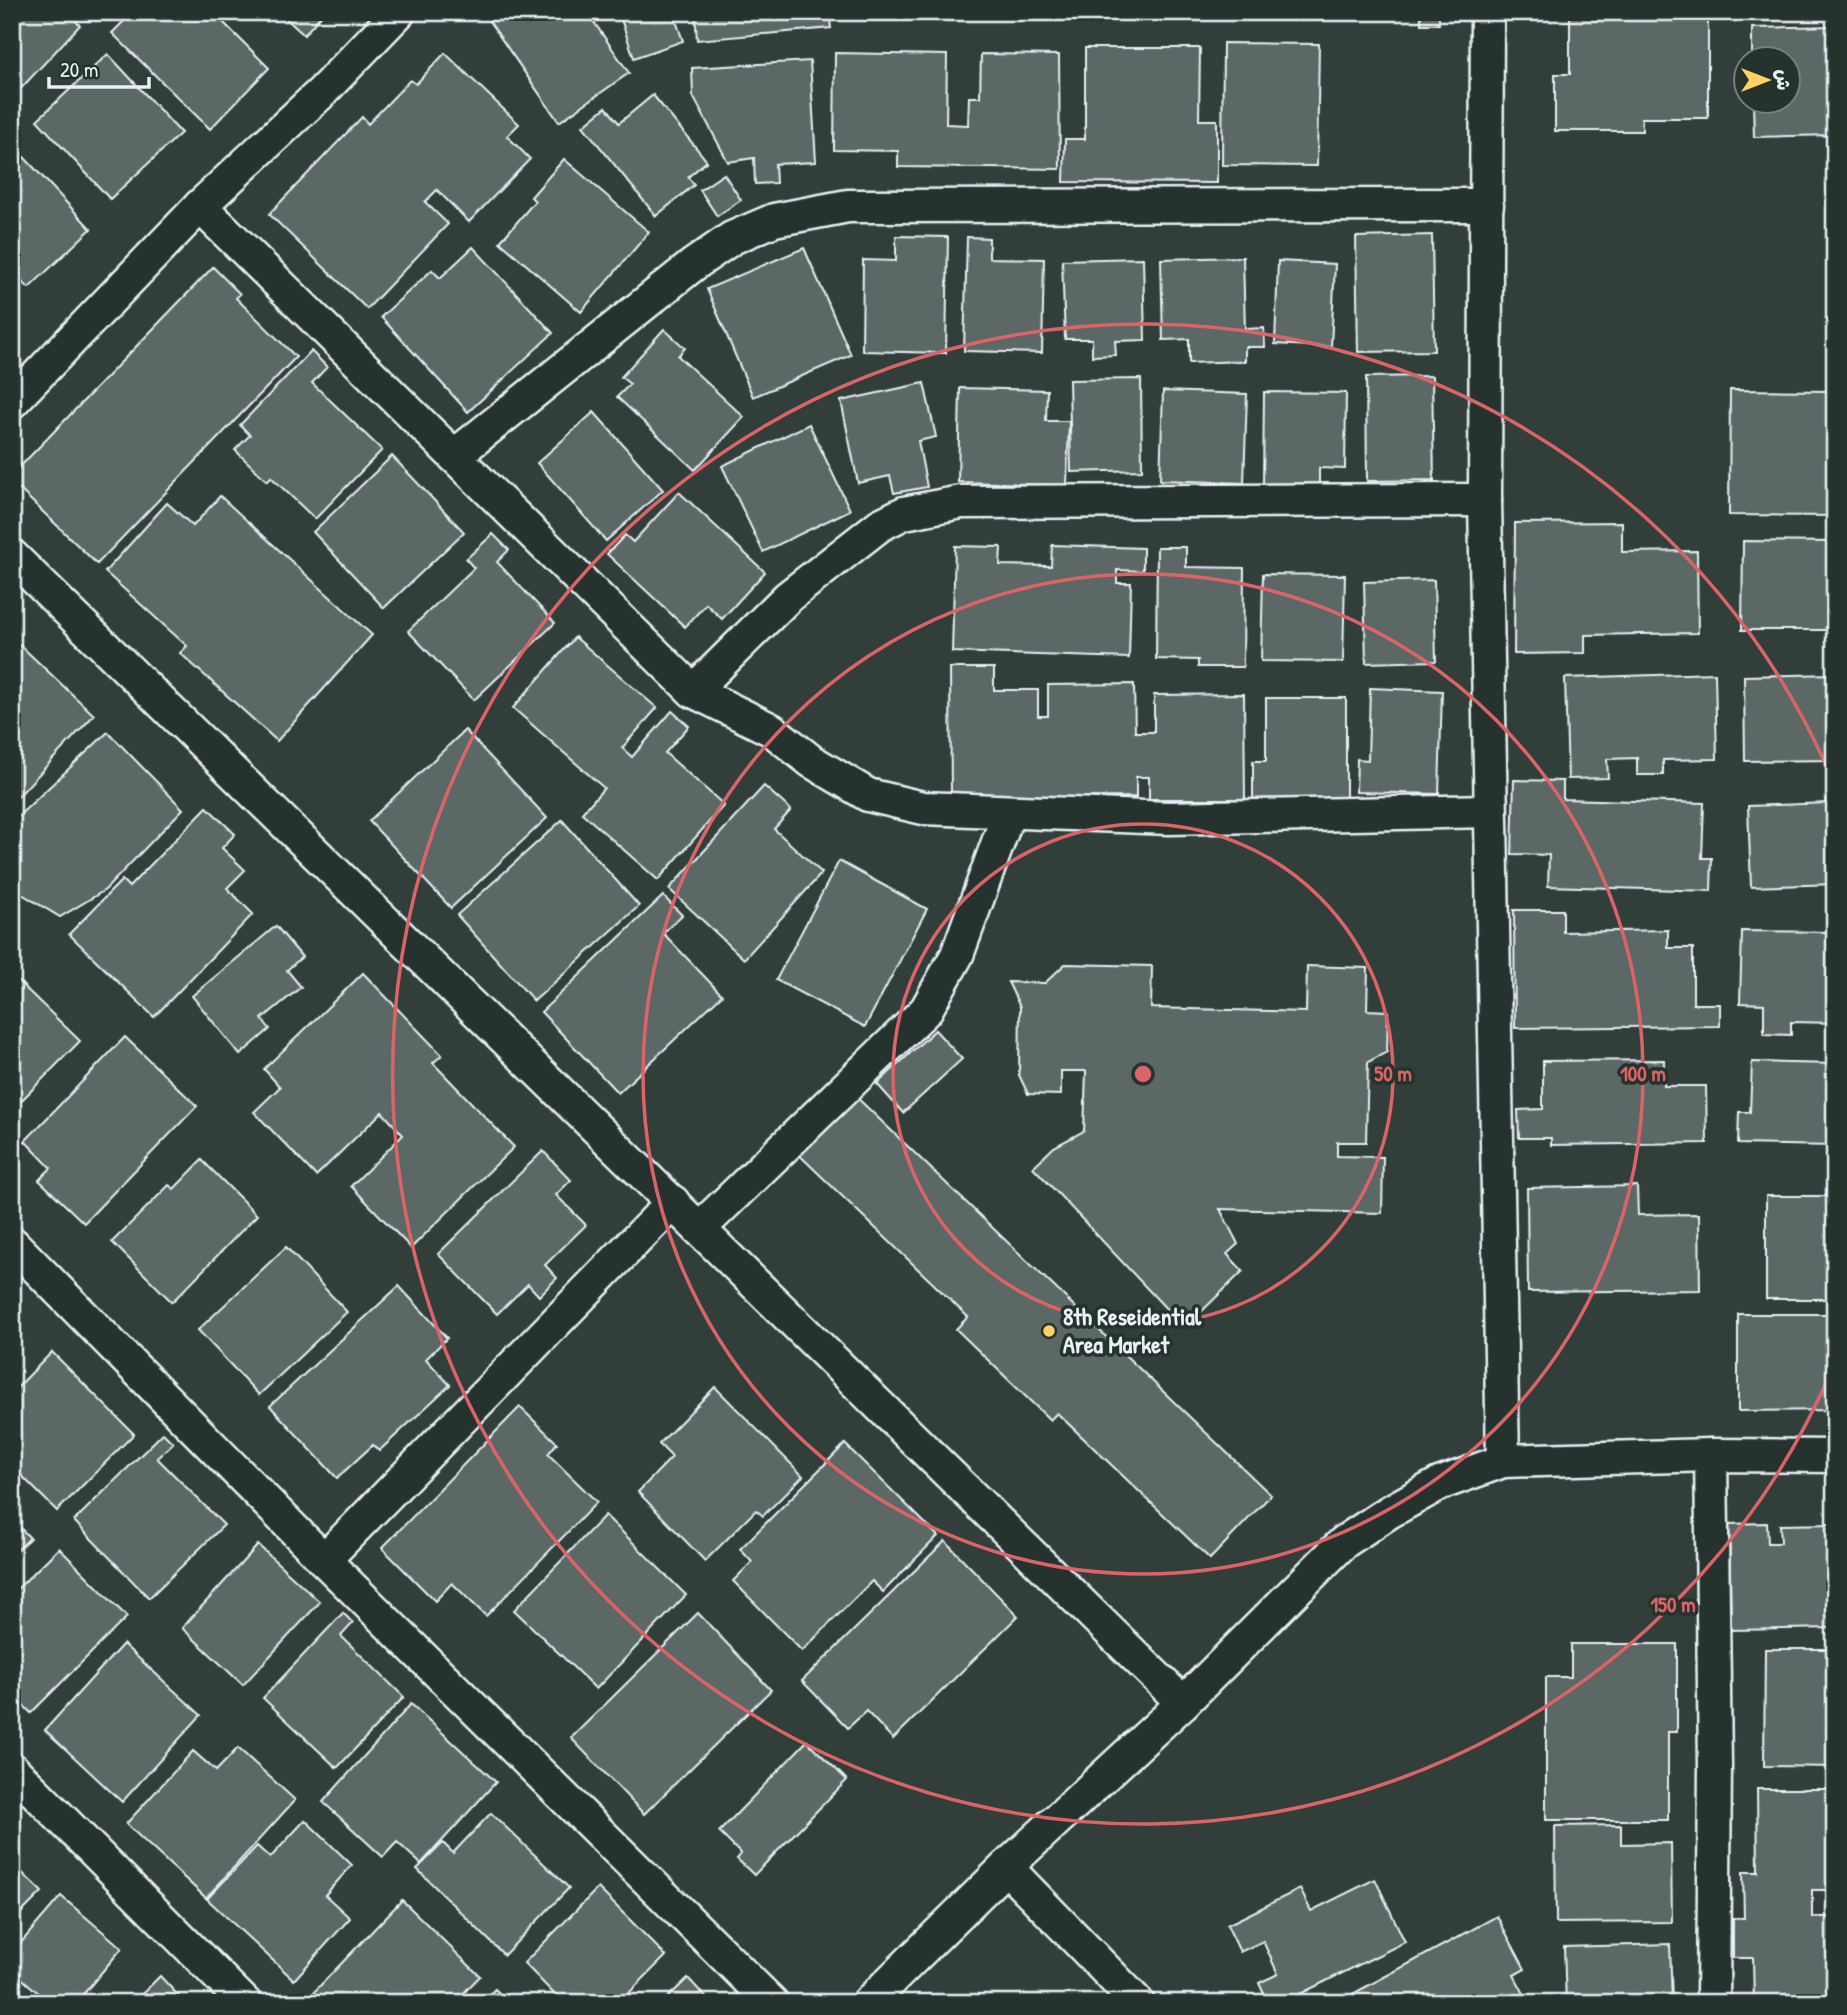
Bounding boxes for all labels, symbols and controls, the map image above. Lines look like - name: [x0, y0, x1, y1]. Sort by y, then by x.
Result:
- scale bar: [49, 46, 149, 90]
- north arrow: [1731, 46, 1801, 116]
- text: 20 m: [60, 55, 98, 84]
- text: ش: [1771, 70, 1797, 91]
- text: 50 m: [1374, 1059, 1412, 1088]
- text: 100 m: [1620, 1059, 1666, 1088]
- centre of rings: [1131, 1062, 1155, 1086]
- place label: 8th Reseidential Area Market: [1063, 1300, 1202, 1360]
- marker: 8th Reseidential Area Market: [1041, 1323, 1057, 1339]
- text: 150 m: [1650, 1590, 1696, 1619]

